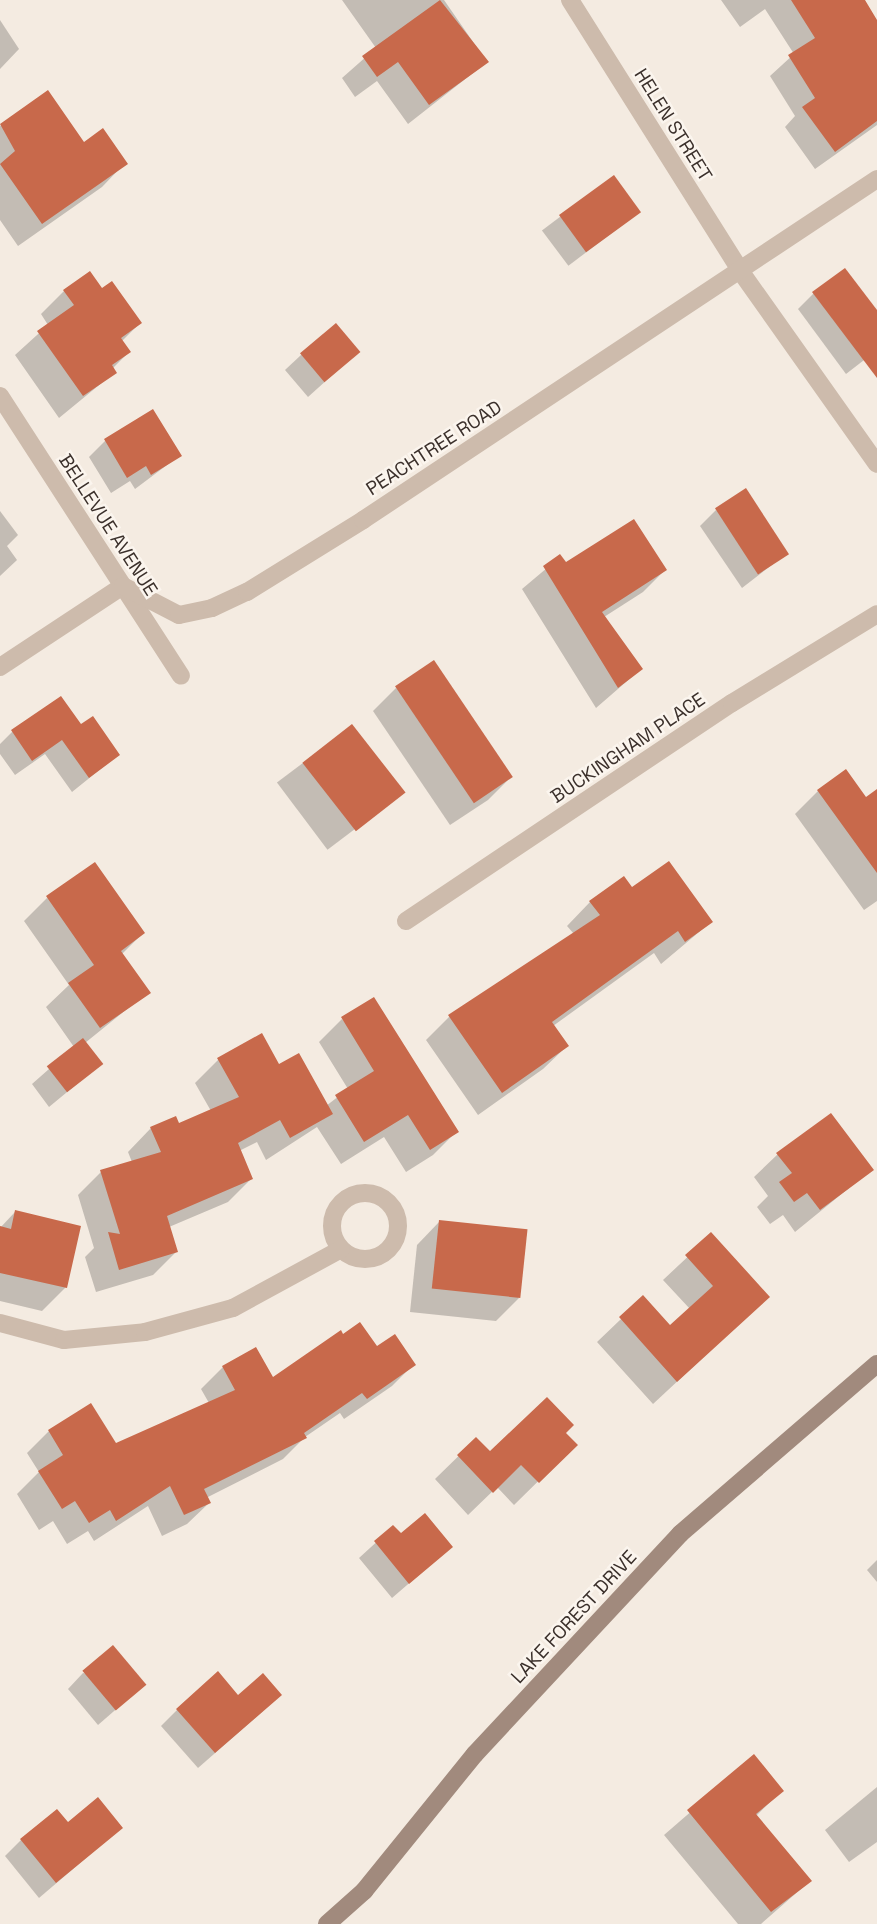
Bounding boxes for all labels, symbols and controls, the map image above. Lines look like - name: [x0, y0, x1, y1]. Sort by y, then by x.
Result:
- street label: HELEN STREET: [629, 64, 717, 186]
- street label: PEACHTREE ROAD: [362, 396, 506, 500]
- street label: BELLEVUE AVENUE: [54, 450, 162, 600]
- street label: BUCKINGHAM PLACE: [547, 688, 709, 808]
- street label: LAKE FOREST DRIVE: [506, 1546, 642, 1688]

